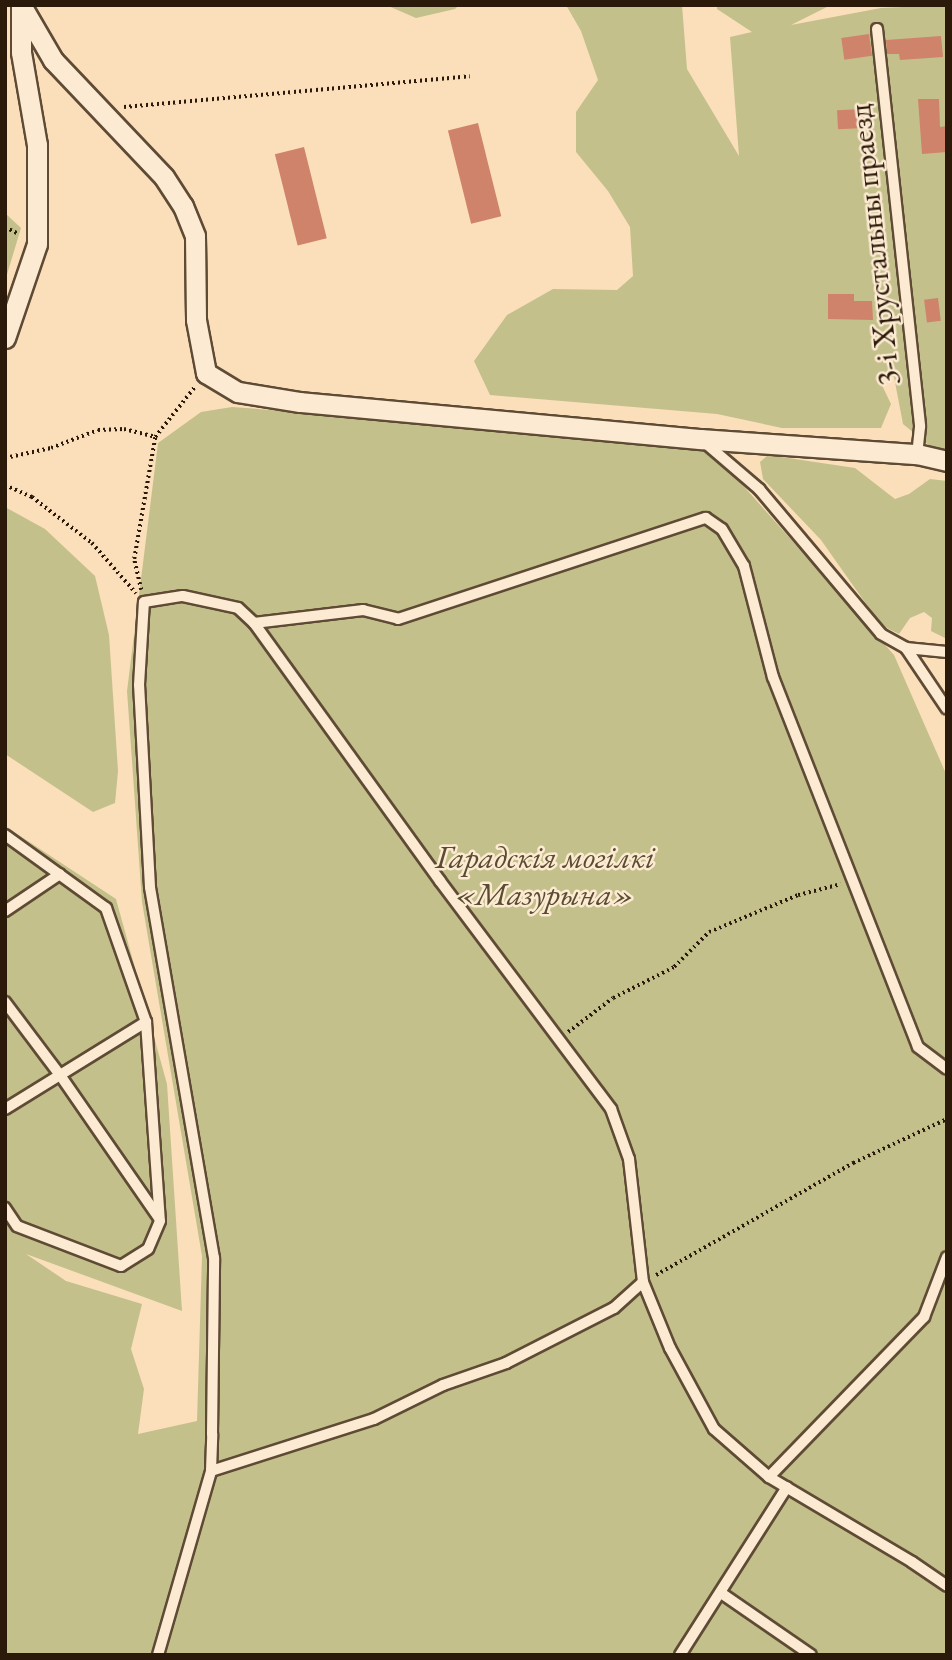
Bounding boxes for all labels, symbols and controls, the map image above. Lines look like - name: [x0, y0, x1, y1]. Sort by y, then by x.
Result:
- street label: 3-і Хрустальны праезд: [840, 102, 908, 388]
- park label: Гарадскія могілкі «Мазурына»: [435, 839, 655, 914]

